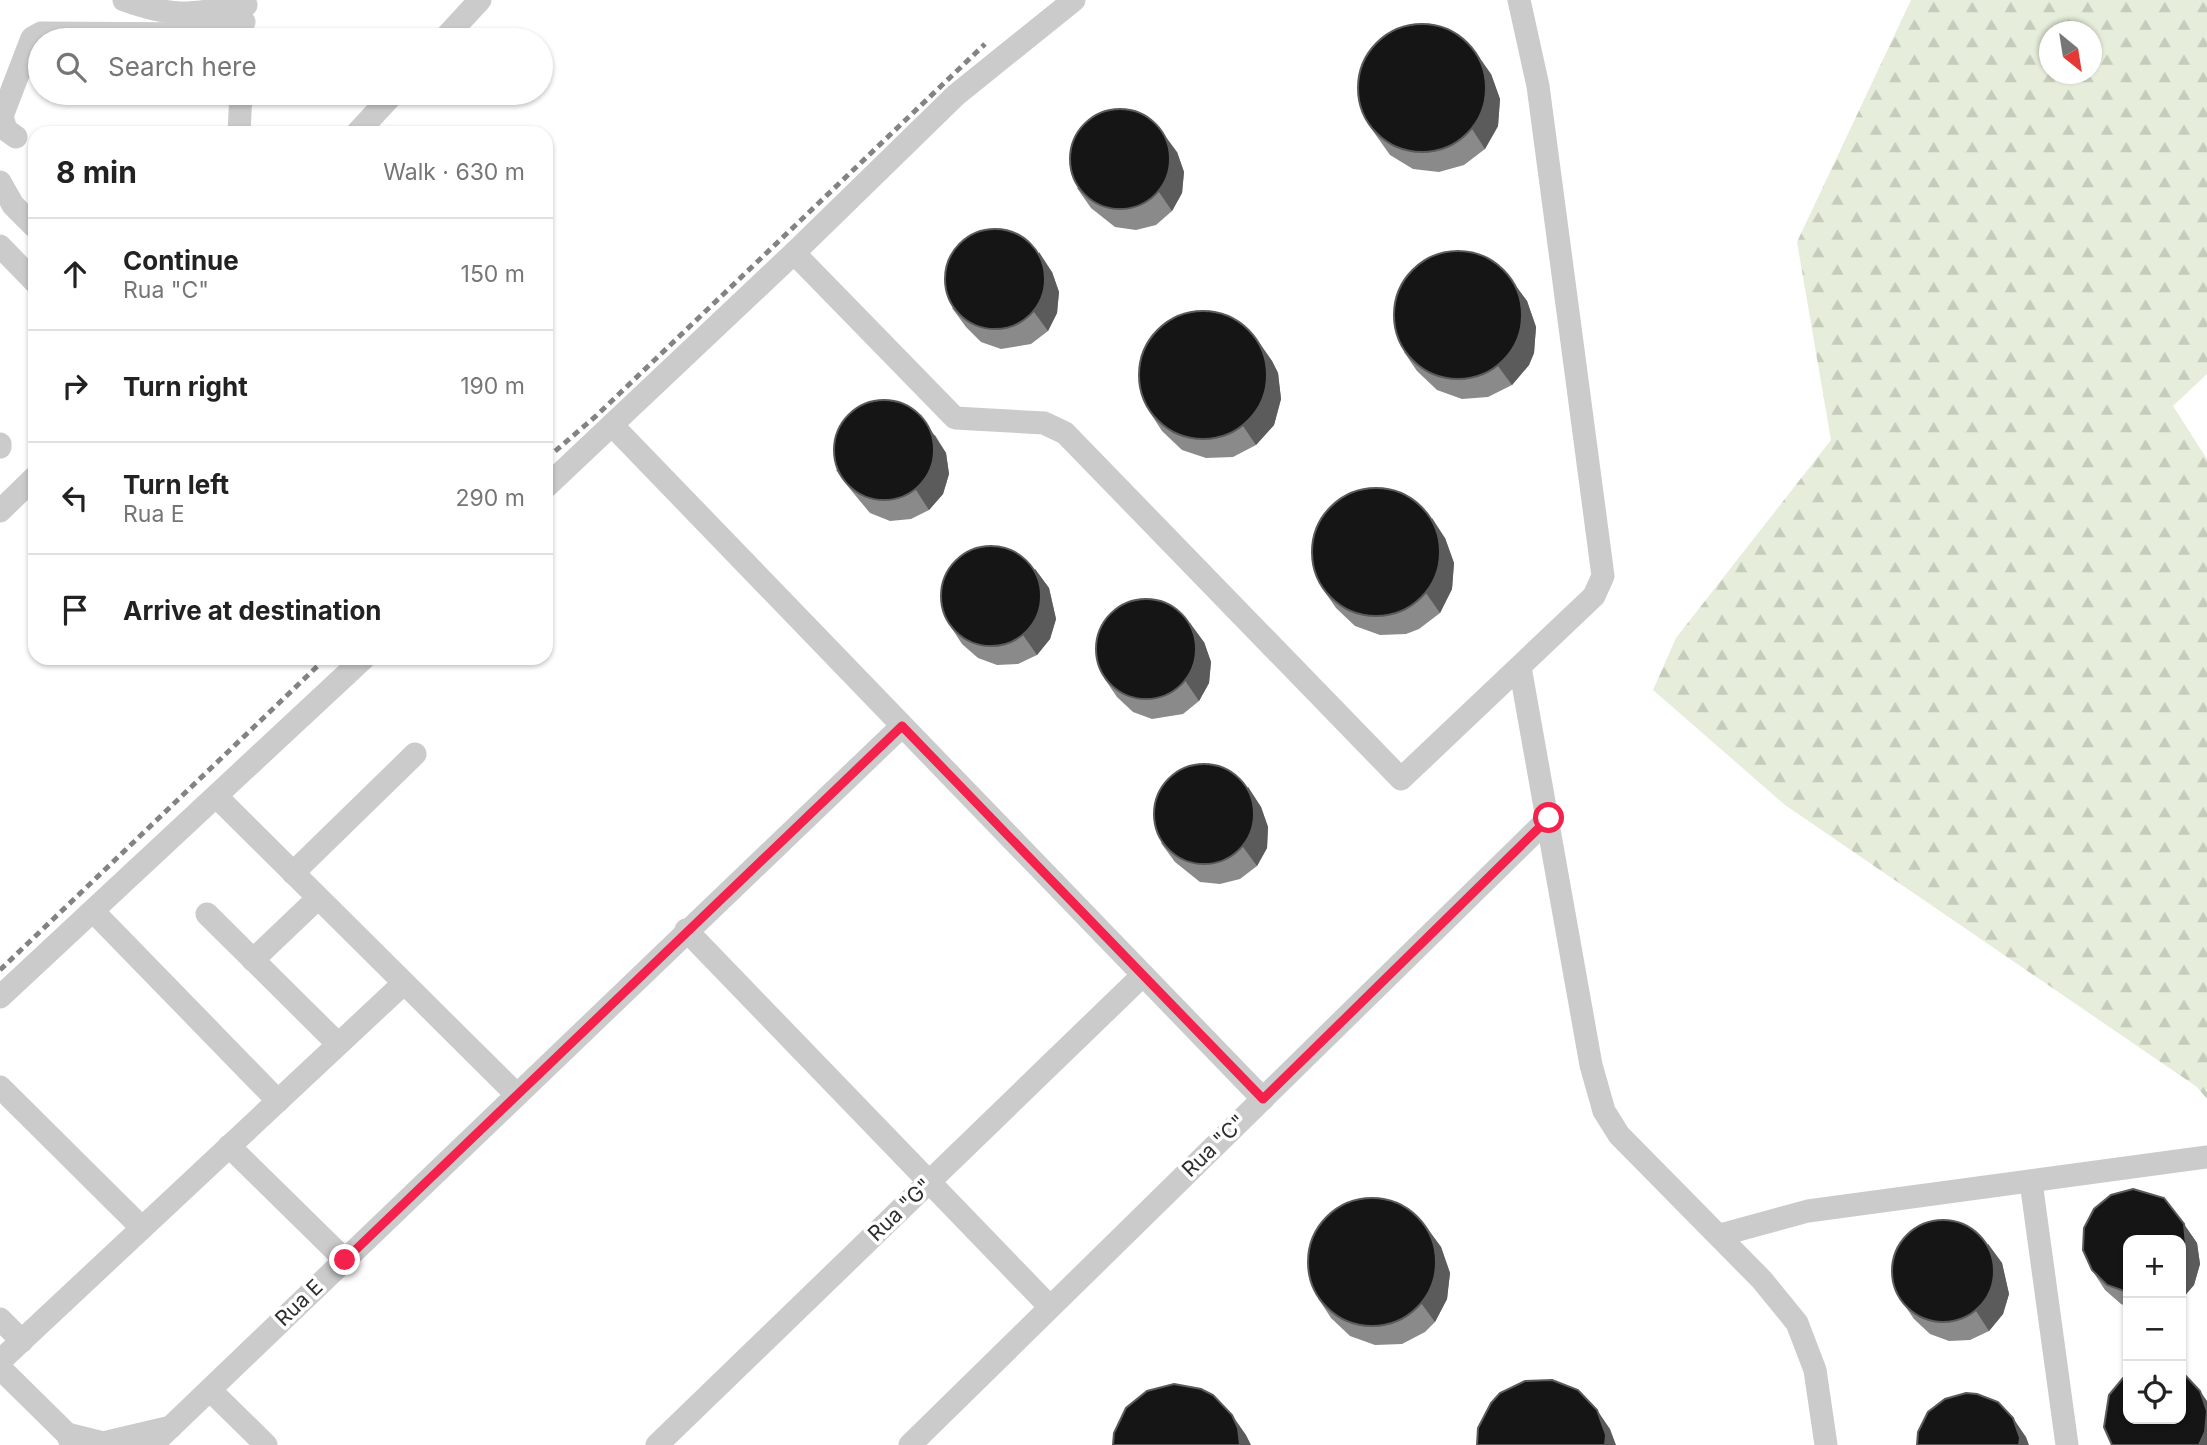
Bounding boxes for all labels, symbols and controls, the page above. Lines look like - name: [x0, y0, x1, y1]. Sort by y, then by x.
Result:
- north arrow: [2039, 21, 2102, 84]
- search box: [28, 28, 553, 105]
- icon: search: [52, 48, 90, 86]
- text: Search here: [108, 51, 257, 82]
- text: 8 min: [56, 154, 137, 190]
- text: Walk · 630 m: [383, 158, 525, 186]
- text: Continue: [123, 245, 239, 276]
- icon: ahead: [56, 255, 94, 293]
- text: 150 m: [461, 260, 525, 288]
- text: Rua "C": [123, 276, 209, 304]
- icon: right: [56, 367, 94, 405]
- text: Turn right: [123, 371, 248, 402]
- text: 190 m: [460, 372, 525, 400]
- text: Turn left: [123, 469, 229, 500]
- icon: left: [56, 479, 94, 517]
- text: 290 m: [456, 484, 525, 512]
- text: Rua E: [123, 500, 185, 528]
- icon: arrive: [56, 591, 94, 629]
- text: Arrive at destination: [123, 595, 382, 626]
- route start: [1533, 802, 1564, 833]
- street label: Rua "C": [1177, 1109, 1251, 1182]
- street label: Rua "G": [863, 1173, 937, 1246]
- map controls: [2123, 1235, 2186, 1424]
- button: +: [2123, 1235, 2186, 1298]
- route end: [329, 1244, 360, 1275]
- street label: Rua E: [270, 1274, 328, 1331]
- button: −: [2123, 1298, 2186, 1361]
- button: locate: [2123, 1361, 2186, 1424]

